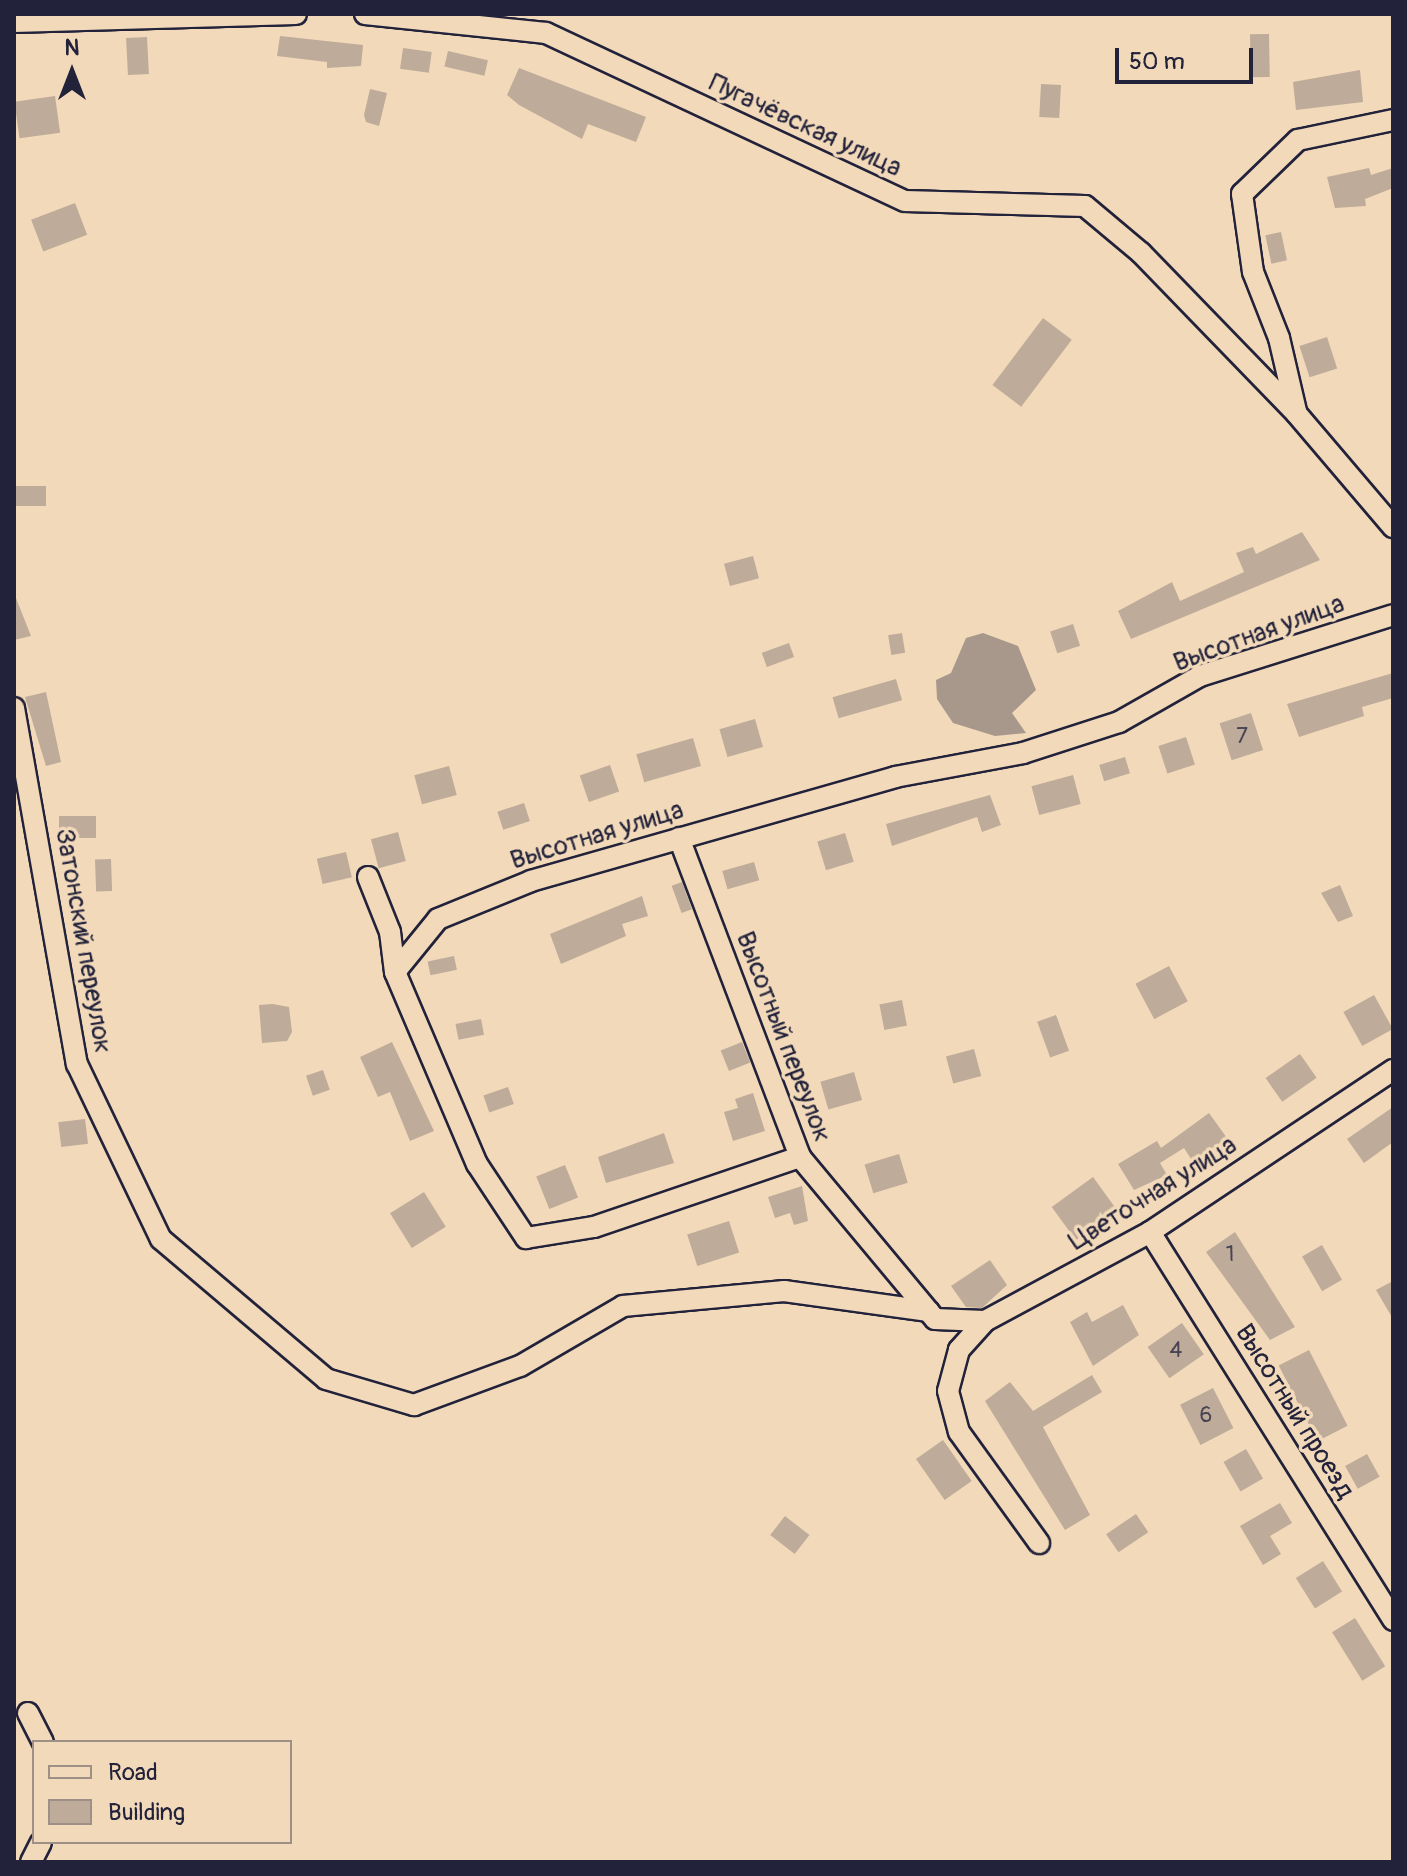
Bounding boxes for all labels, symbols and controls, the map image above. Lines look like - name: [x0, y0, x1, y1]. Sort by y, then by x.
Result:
- north arrow: [32, 32, 112, 112]
- scale bar: [1119, 32, 1257, 82]
- text: N: [65, 34, 79, 62]
- text: 50 m: [1129, 47, 1185, 76]
- street label: Пугачёвская улица: [704, 68, 906, 184]
- street label: Высотная улица: [1169, 589, 1349, 679]
- house number: 7: [1236, 724, 1248, 750]
- street label: Высотная улица: [507, 795, 687, 877]
- street label: Затонский переулок: [48, 826, 118, 1056]
- street label: Высотный переулок: [729, 927, 837, 1147]
- street label: Цветочная улица: [1063, 1130, 1243, 1258]
- house number: 1: [1226, 1242, 1234, 1268]
- street label: Высотный проезд: [1228, 1319, 1360, 1505]
- house number: 4: [1170, 1338, 1182, 1364]
- house number: 6: [1200, 1403, 1212, 1429]
- legend: [32, 1740, 292, 1844]
- text: Road: [108, 1758, 158, 1787]
- text: Building: [108, 1798, 185, 1827]

